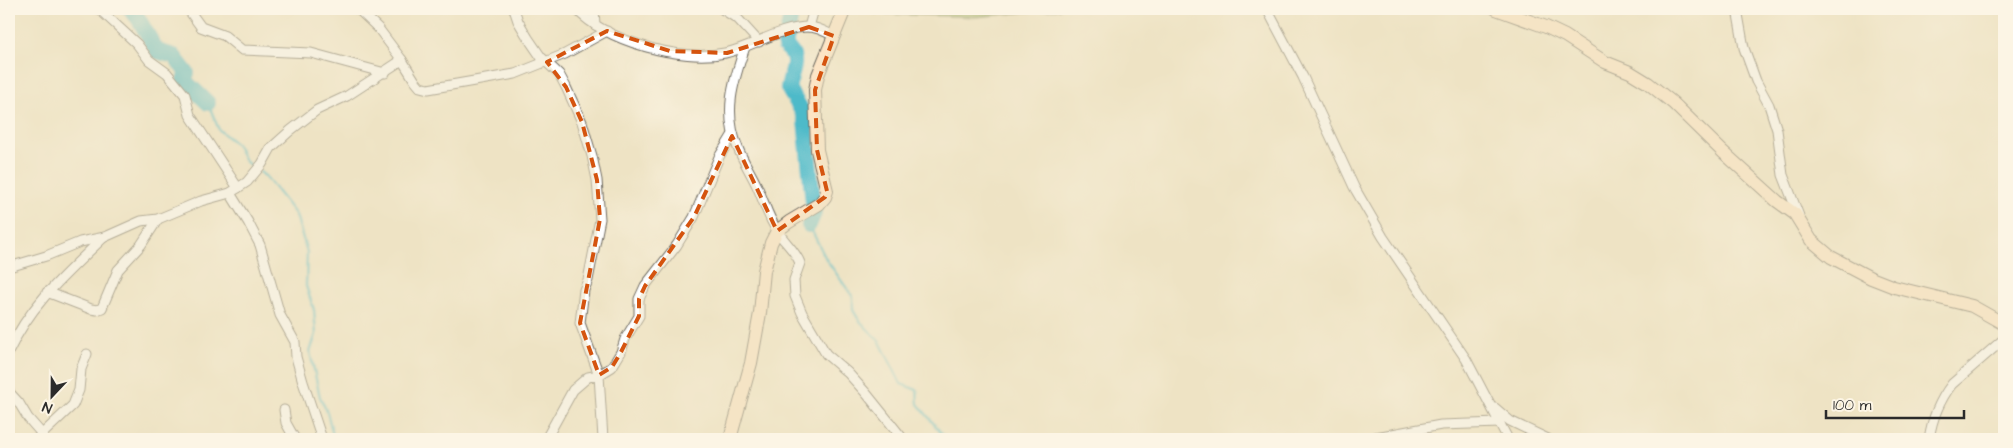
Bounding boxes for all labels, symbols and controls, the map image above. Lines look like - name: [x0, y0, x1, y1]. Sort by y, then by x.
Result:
- north arrow: [28, 370, 78, 420]
- scale bar: [1826, 388, 1963, 420]
- text: 100 m: [1833, 395, 1872, 416]
- text: N: [39, 396, 55, 418]

